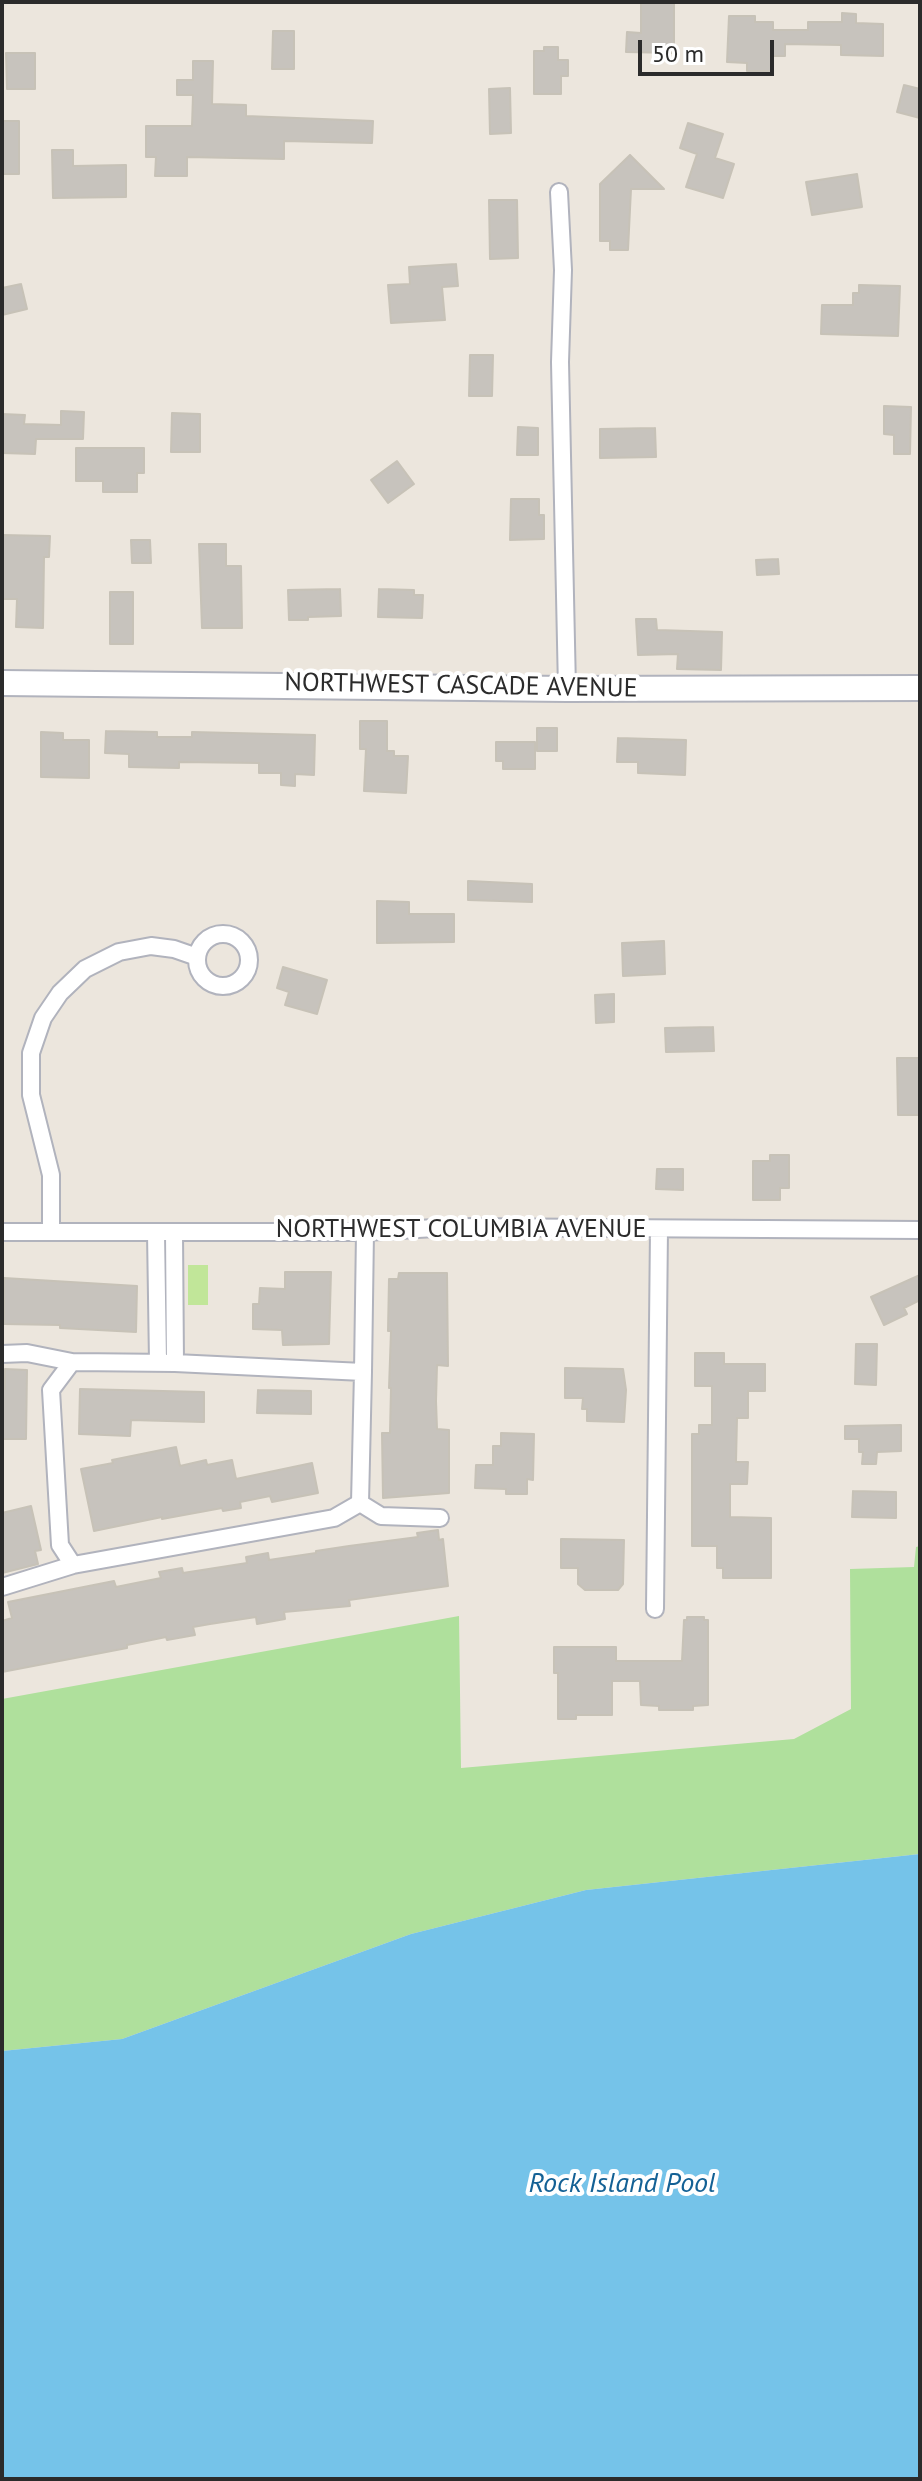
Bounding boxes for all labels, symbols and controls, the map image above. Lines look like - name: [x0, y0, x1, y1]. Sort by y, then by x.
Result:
- scale bar: [642, 24, 778, 74]
- text: 50 m: [652, 38, 704, 69]
- street label: NORTHWEST CASCADE AVENUE: [284, 667, 638, 705]
- street label: NORTHWEST COLUMBIA AVENUE: [276, 1214, 646, 1246]
- water label: Rock Island Pool: [528, 2167, 716, 2201]

